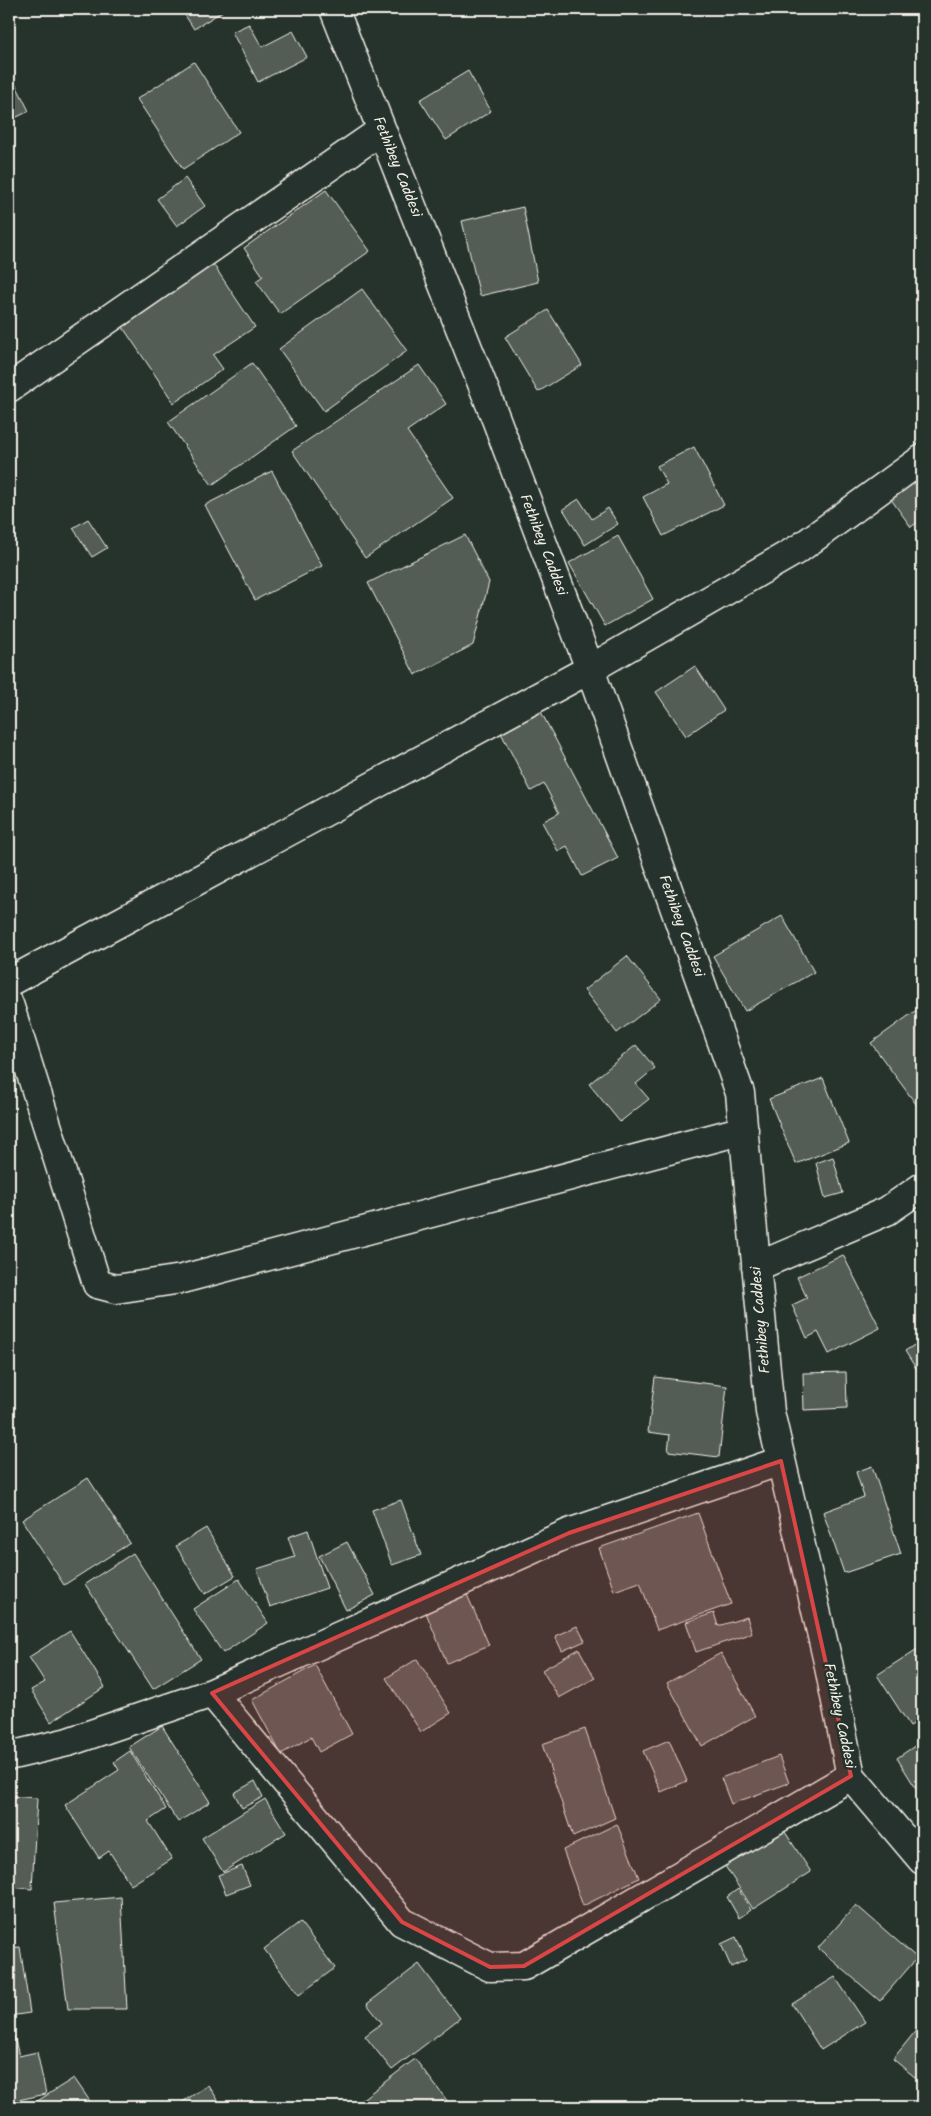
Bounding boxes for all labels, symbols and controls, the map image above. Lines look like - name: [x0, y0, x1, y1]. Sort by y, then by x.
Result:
- street label: Fethibey Caddesi: [366, 113, 429, 223]
- street label: Fethibey Caddesi: [513, 491, 574, 601]
- street label: Fethibey Caddesi: [651, 871, 711, 982]
- street label: Fethibey Caddesi: [744, 1264, 778, 1375]
- street label: Fethibey Caddesi: [816, 1661, 862, 1772]

